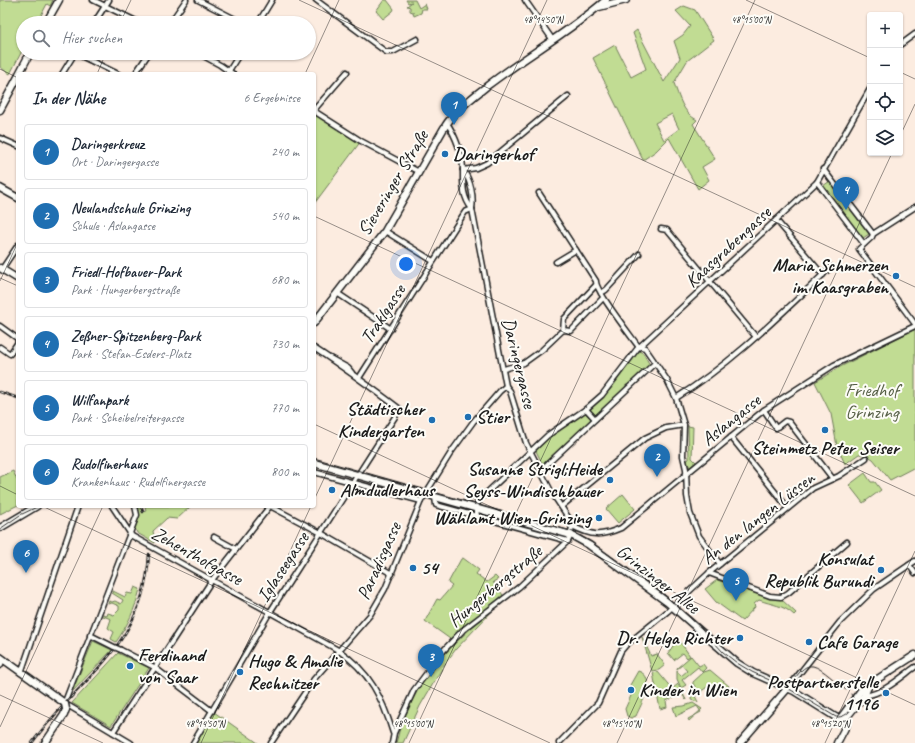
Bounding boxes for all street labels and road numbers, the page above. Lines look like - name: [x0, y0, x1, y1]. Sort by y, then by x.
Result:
- street label: Sieveringer Straße: [352, 124, 435, 240]
- street label: Kaasgrabengasse: [680, 200, 777, 293]
- street label: Traklgasse: [355, 278, 412, 348]
- street label: Daringergasse: [496, 315, 542, 412]
- street label: Aslangasse: [696, 388, 767, 451]
- street label: An den langen Lüssen: [696, 465, 821, 570]
- street label: Paradisgasse: [351, 517, 407, 604]
- street label: Zehenthofgasse: [147, 521, 248, 592]
- street label: Iglaseegasse: [252, 526, 315, 607]
- street label: Hungerbergstraße: [443, 538, 548, 632]
- street label: Grinzinger Allee: [612, 539, 706, 620]

